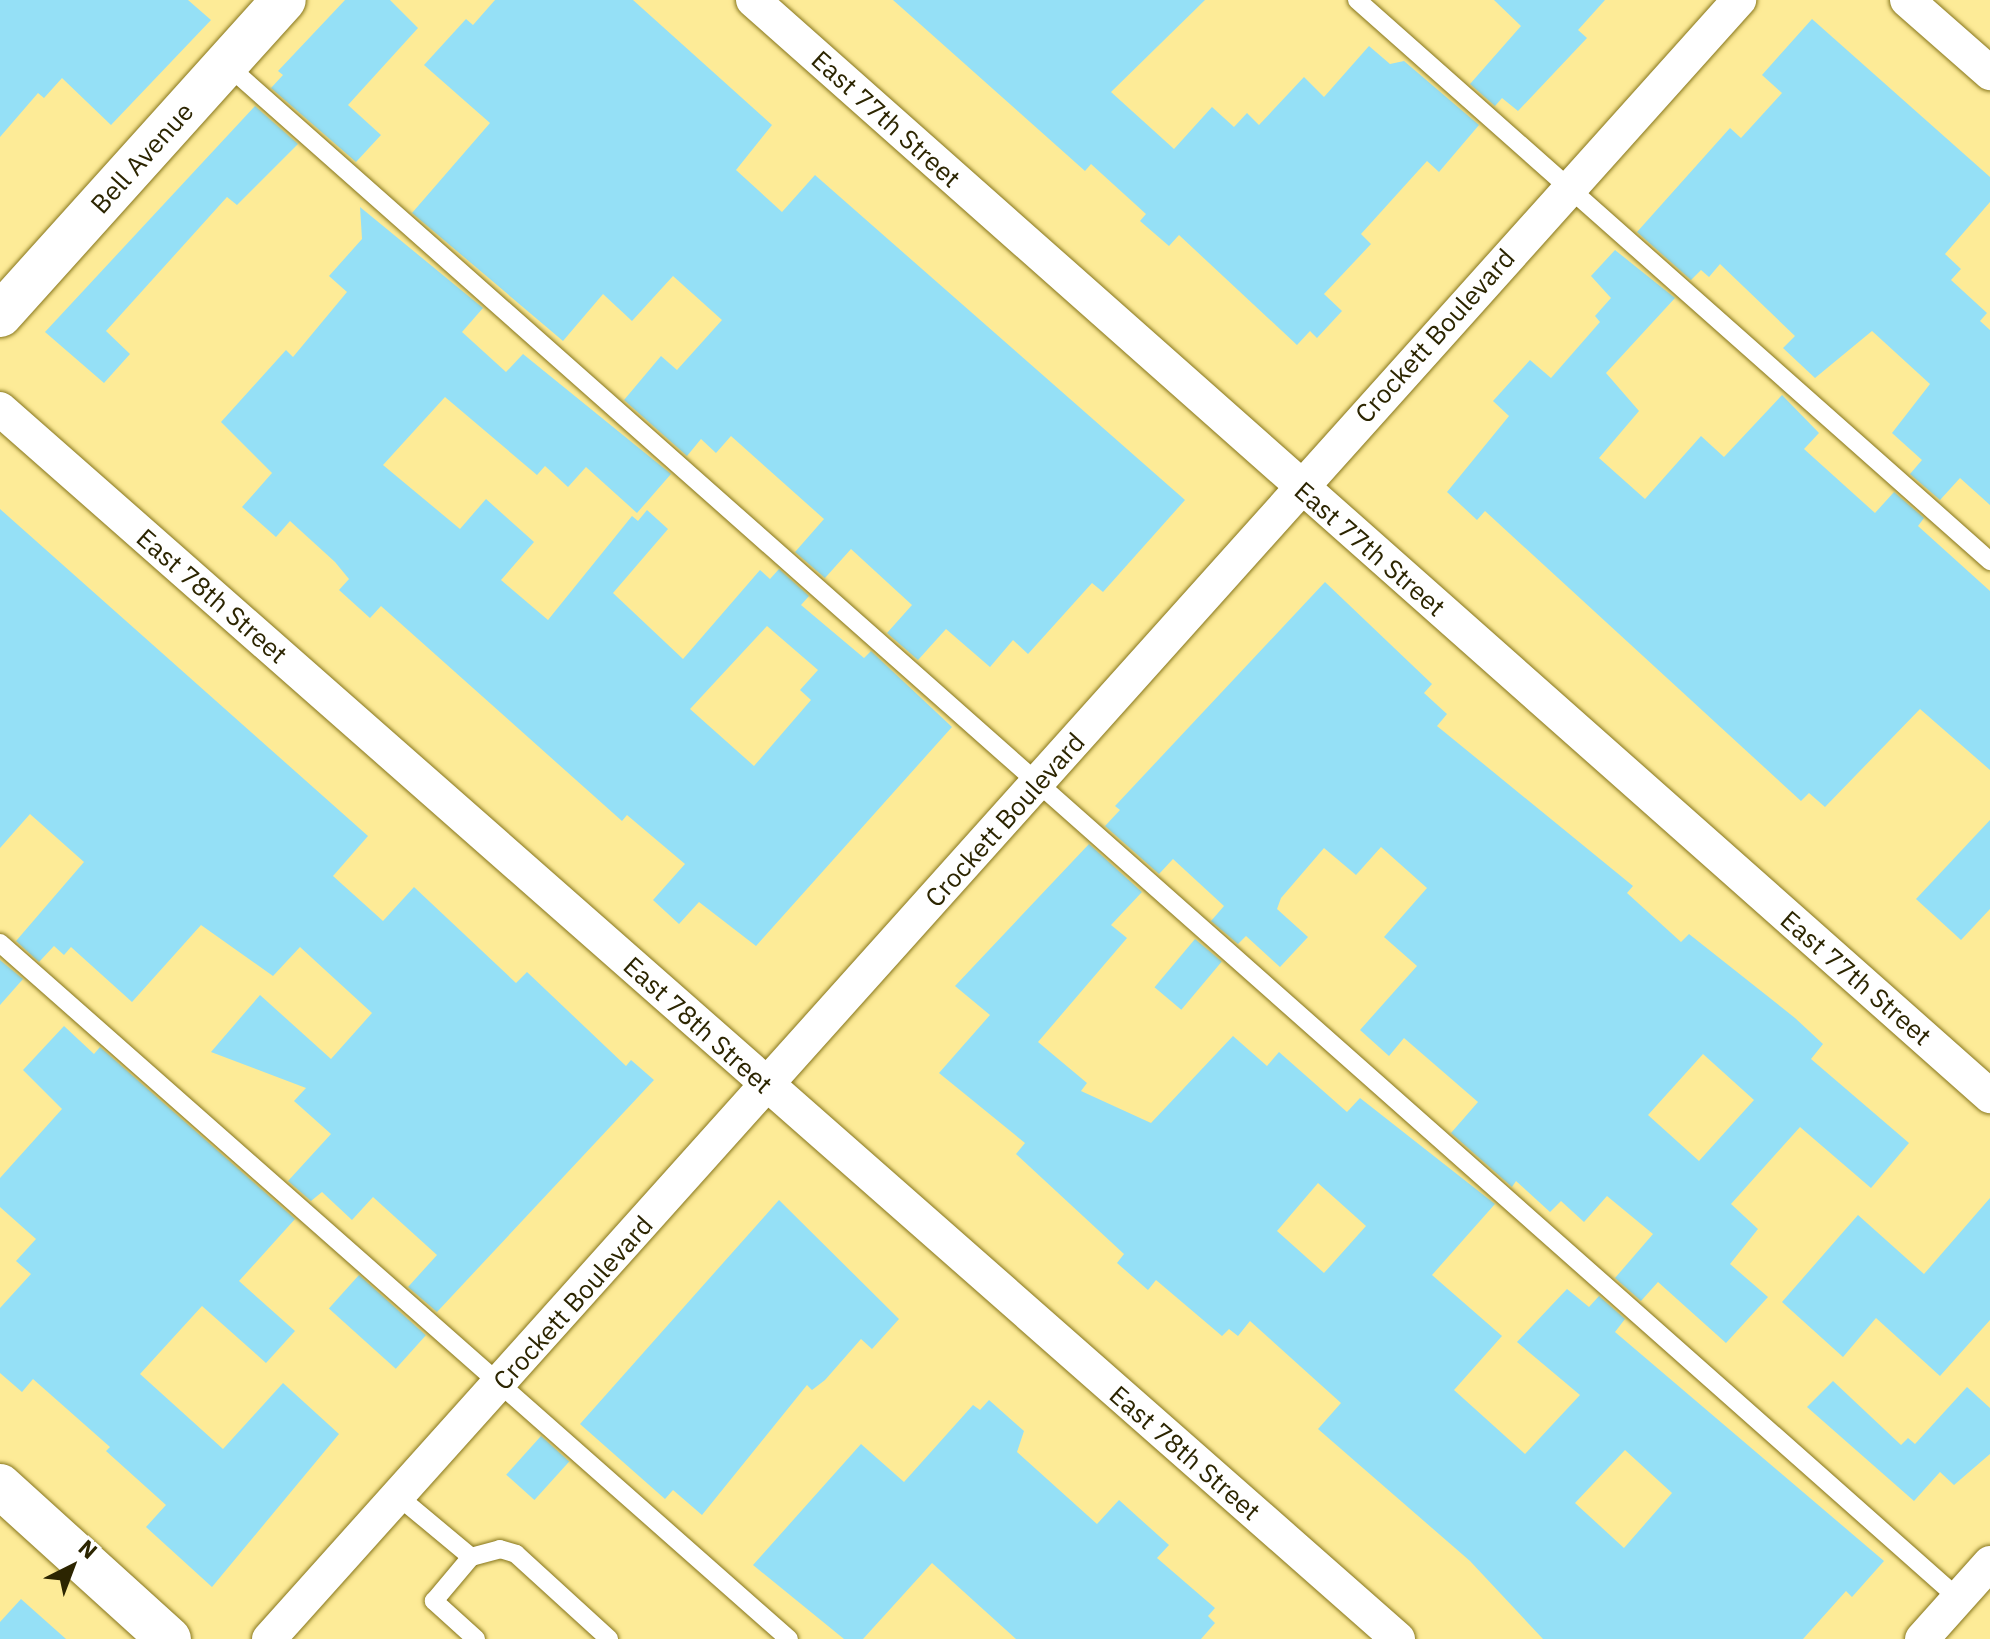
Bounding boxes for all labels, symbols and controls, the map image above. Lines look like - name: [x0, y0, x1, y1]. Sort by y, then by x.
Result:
- street label: East 77th Street: [805, 44, 967, 194]
- street label: Bell Avenue: [84, 96, 200, 220]
- street label: Crockett Boulevard: [1349, 243, 1521, 429]
- street label: East 77th Street: [1288, 475, 1452, 623]
- street label: East 78th Street: [130, 522, 294, 670]
- street label: Crockett Boulevard: [919, 727, 1091, 913]
- street label: East 77th Street: [1774, 904, 1938, 1052]
- street label: East 78th Street: [617, 950, 779, 1100]
- street label: Crockett Boulevard: [487, 1210, 659, 1396]
- street label: East 78th Street: [1103, 1379, 1267, 1527]
- north arrow: [32, 1527, 112, 1607]
- text: N: [73, 1533, 104, 1565]

